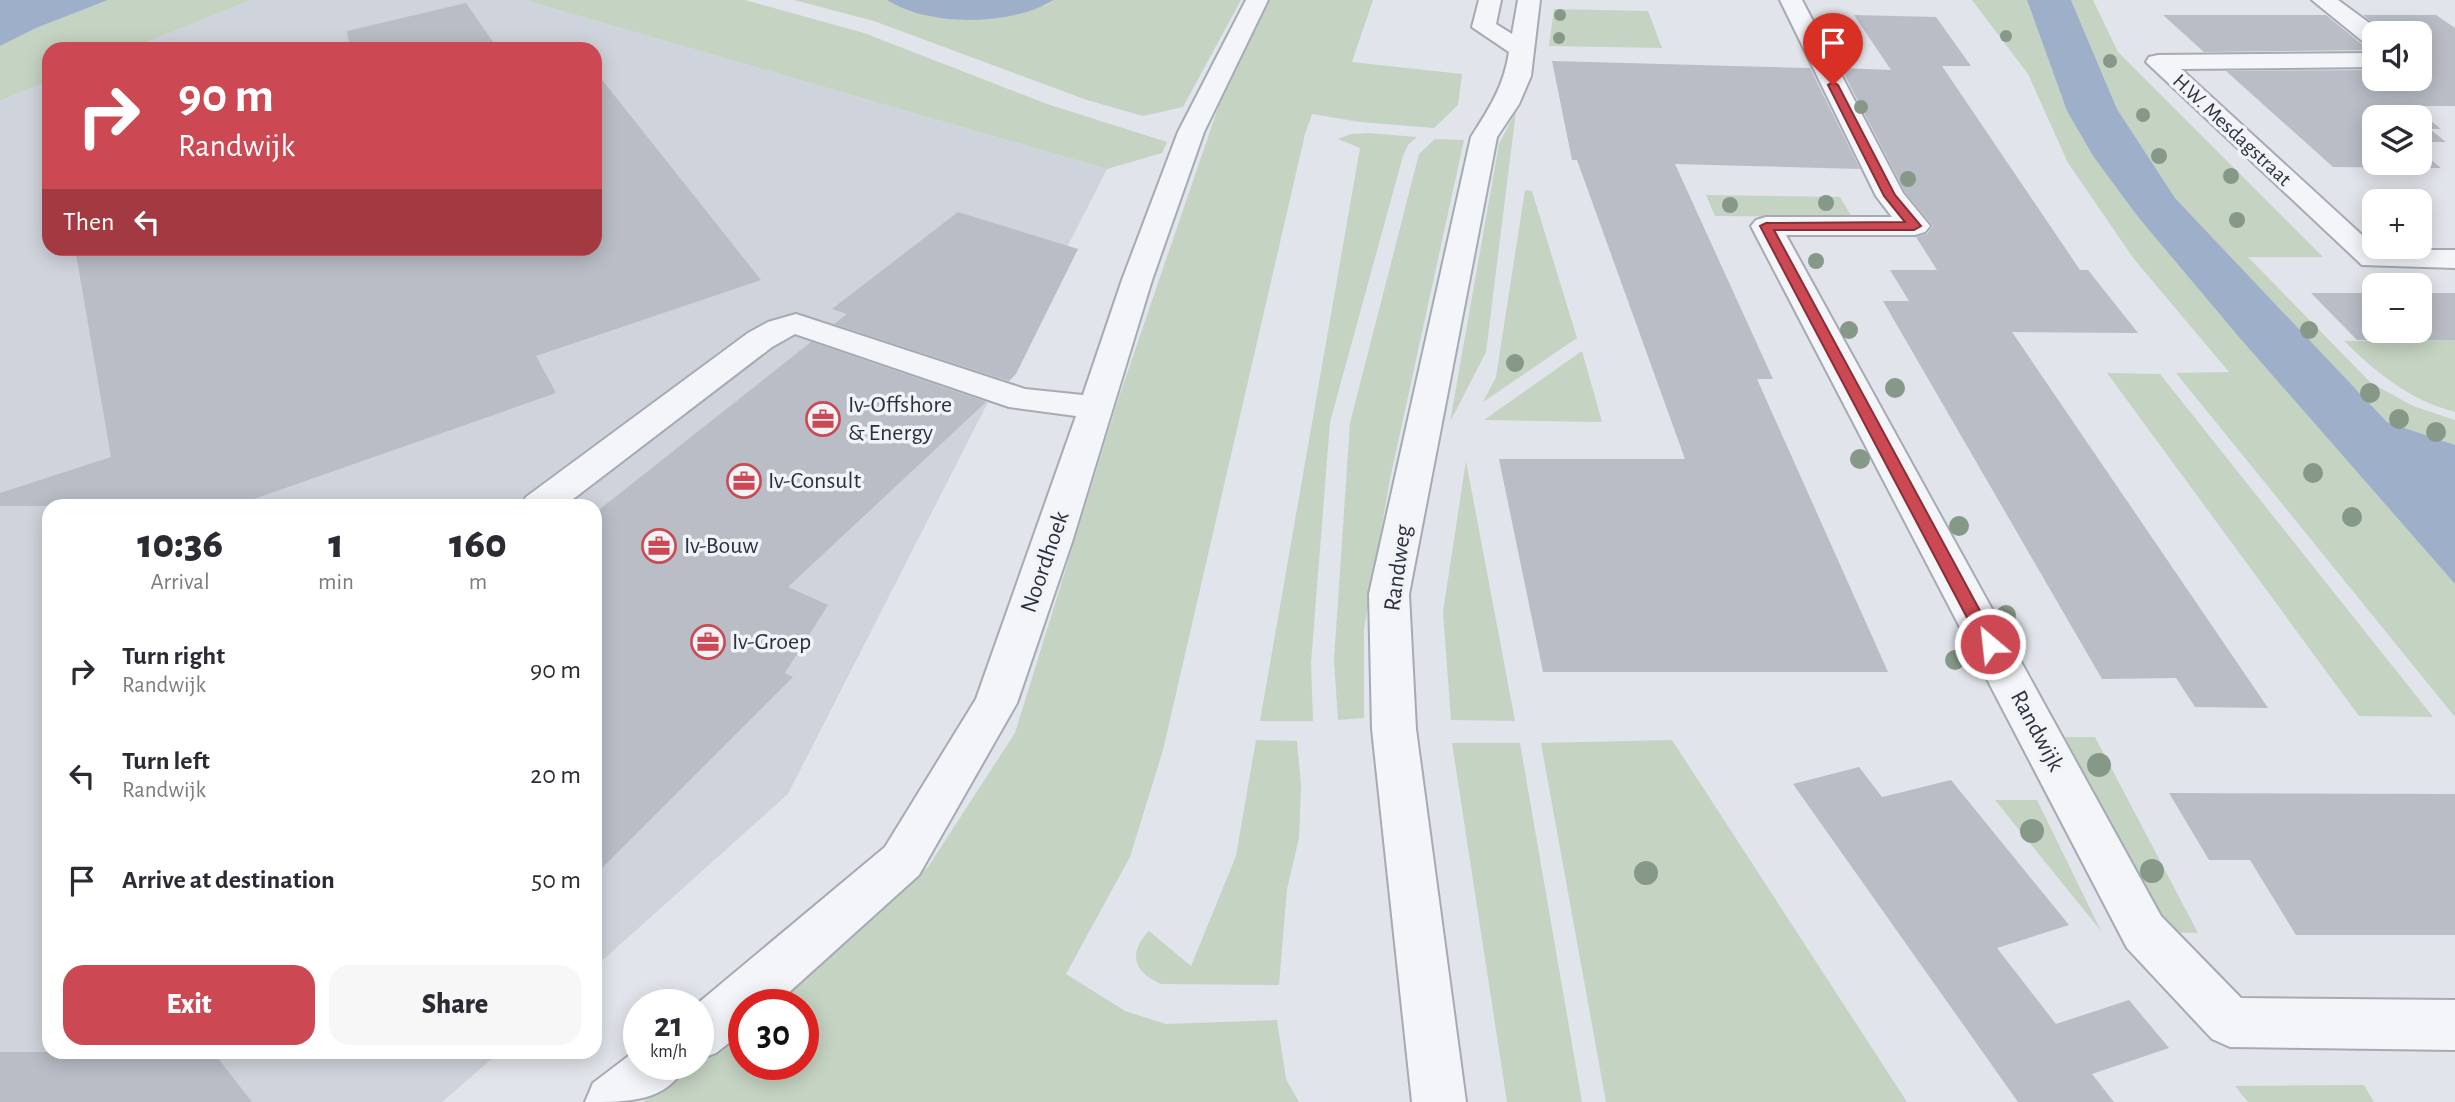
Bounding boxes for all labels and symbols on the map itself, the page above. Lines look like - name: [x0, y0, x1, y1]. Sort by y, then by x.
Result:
- pin: [1803, 13, 1863, 85]
- street label: H.W. Mesdagstraat: [2169, 70, 2295, 190]
- place label: Iv-Offshore & Energy: [848, 393, 952, 445]
- office icon: Iv-Offshore & Energy: [804, 400, 842, 438]
- office icon: Iv-Consult: [725, 462, 763, 500]
- place label: Iv-Consult: [768, 469, 861, 493]
- street label: Noordhoek: [1016, 508, 1074, 616]
- street label: Randweg: [1380, 523, 1416, 613]
- office icon: Iv-Bouw: [640, 527, 678, 565]
- place label: Iv-Bouw: [684, 534, 758, 558]
- position arrow: [1953, 607, 2027, 681]
- office icon: Iv-Groep: [689, 623, 727, 661]
- place label: Iv-Groep: [732, 630, 811, 654]
- street label: Randwijk: [2006, 687, 2068, 775]
- speed limit sign: 30: [728, 989, 819, 1080]

